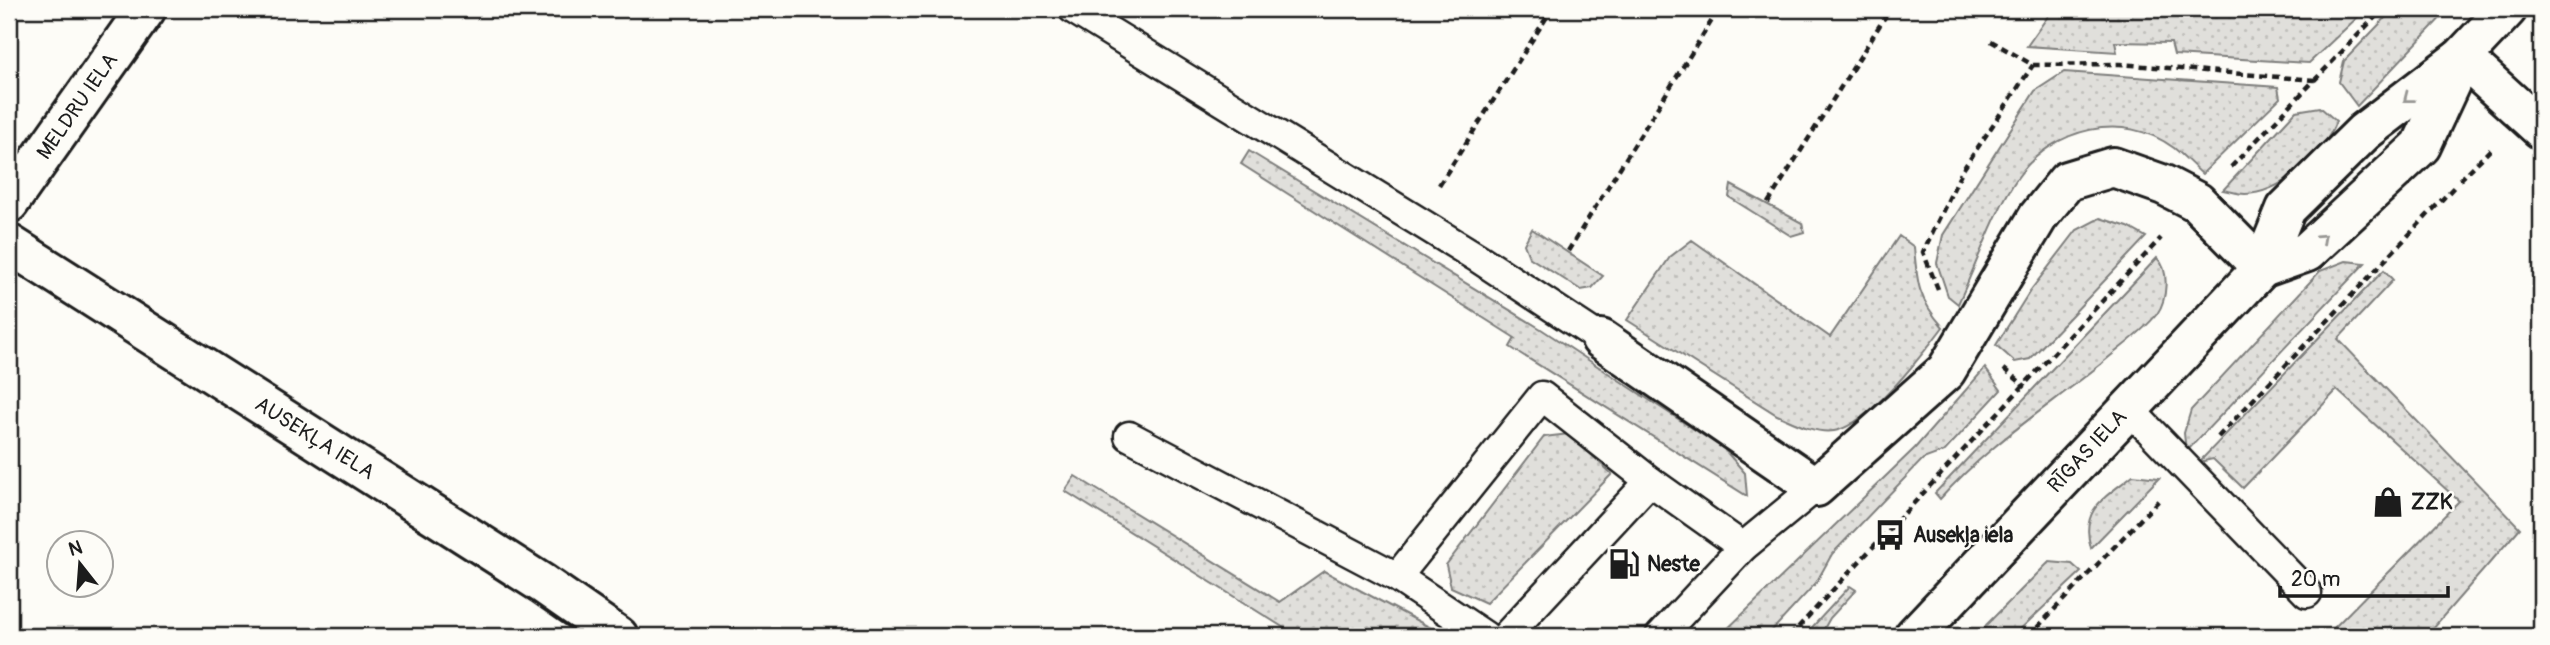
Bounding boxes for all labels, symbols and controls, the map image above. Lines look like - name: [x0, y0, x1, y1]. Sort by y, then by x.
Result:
- street label: MELDRU IELA: [31, 48, 124, 165]
- one-way arrow: [2404, 90, 2416, 103]
- one-way arrow: [2314, 233, 2327, 246]
- street label: AUSEKĻA IELA: [250, 391, 380, 486]
- street label: RĪGAS IELA: [2042, 404, 2133, 499]
- shop icon: ZZK: [2371, 485, 2405, 519]
- place label: ZZK: [2411, 489, 2453, 516]
- bus stop icon: Ausekļa iela: [1873, 518, 1907, 552]
- place label: Ausekļa iela: [1913, 522, 2013, 549]
- north arrow: [46, 530, 116, 600]
- text: N: [66, 535, 85, 562]
- fuel station icon: Neste: [1607, 547, 1641, 581]
- place label: Neste: [1647, 551, 1700, 578]
- scale bar: [2280, 554, 2448, 598]
- text: 20 m: [2291, 566, 2340, 593]

